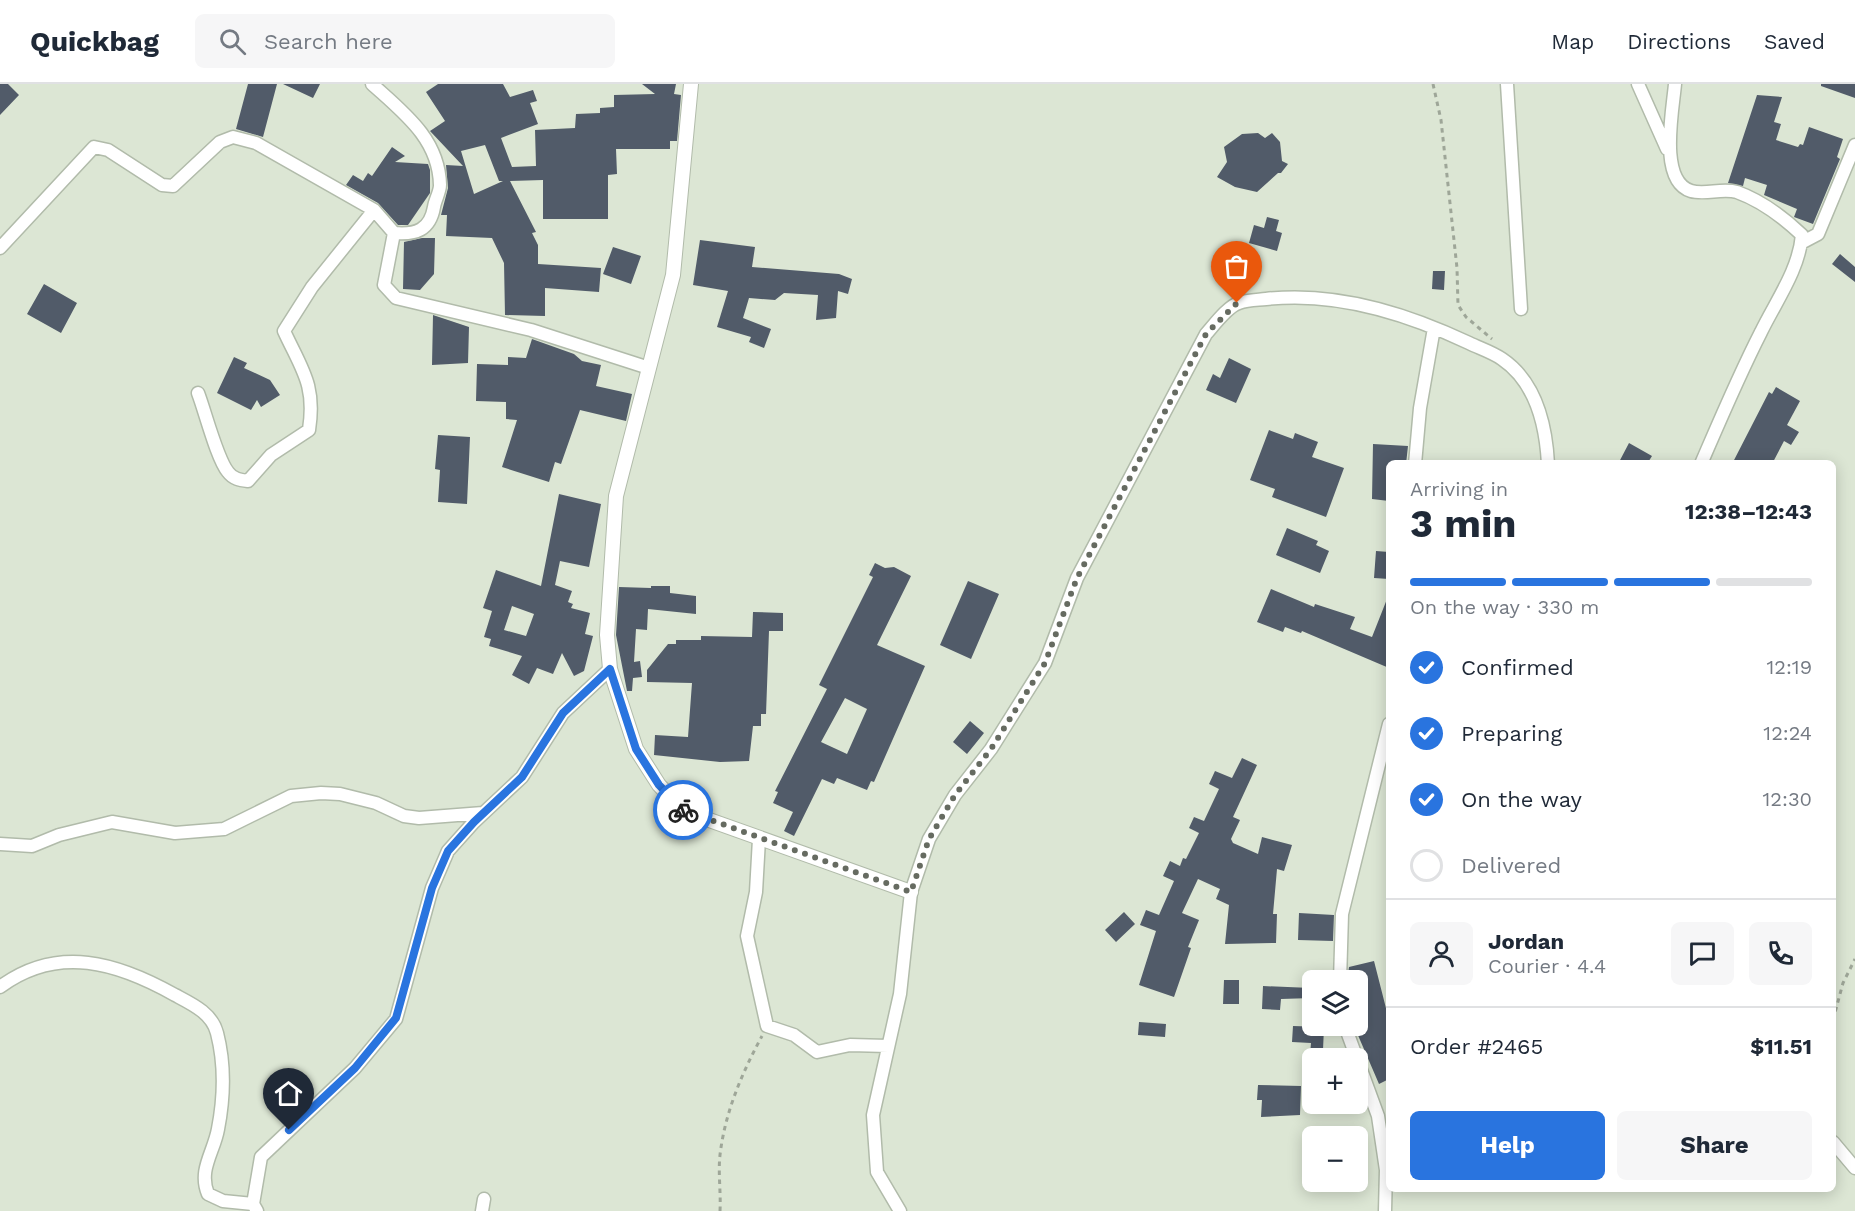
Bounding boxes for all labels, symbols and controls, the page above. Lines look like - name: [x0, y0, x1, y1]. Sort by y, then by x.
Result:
- search box: [195, 14, 615, 68]
- text: Quickbag: [30, 25, 159, 58]
- icon: search: [216, 25, 249, 58]
- text: Search here: [264, 29, 393, 54]
- text: Map: [1551, 29, 1594, 54]
- text: Directions: [1627, 29, 1731, 54]
- text: Saved: [1764, 29, 1825, 54]
- pin: [1211, 241, 1262, 303]
- icon: bag: [1220, 250, 1253, 283]
- text: Arriving in: [1410, 477, 1508, 501]
- text: 12:38–12:43: [1685, 499, 1812, 524]
- text: 3 min: [1410, 501, 1517, 546]
- text: On the way · 330 m: [1410, 595, 1599, 619]
- icon: check: [1410, 651, 1443, 684]
- text: Confirmed: [1461, 655, 1574, 680]
- text: 12:19: [1766, 655, 1812, 679]
- icon: check: [1410, 717, 1443, 750]
- text: Preparing: [1461, 721, 1562, 746]
- text: 12:24: [1763, 721, 1812, 745]
- courier: [653, 780, 713, 840]
- icon: check: [1410, 783, 1443, 816]
- text: On the way: [1461, 787, 1582, 812]
- text: 12:30: [1763, 787, 1812, 811]
- icon: bike: [667, 794, 700, 827]
- text: Delivered: [1461, 853, 1561, 878]
- button: person: [1410, 922, 1473, 985]
- button: chat: [1671, 922, 1734, 985]
- button: phone: [1749, 922, 1812, 985]
- text: Jordan: [1488, 929, 1564, 954]
- text: Courier · 4.4: [1488, 954, 1606, 978]
- map controls: [1302, 970, 1368, 1192]
- button: layers: [1302, 970, 1368, 1036]
- text: Order #2465: [1410, 1034, 1543, 1059]
- text: $11.51: [1750, 1034, 1812, 1059]
- button: +: [1302, 1048, 1368, 1114]
- pin: [263, 1068, 314, 1130]
- icon: home: [272, 1077, 305, 1110]
- button: Help: [1410, 1111, 1605, 1180]
- button: Share: [1617, 1111, 1812, 1180]
- button: −: [1302, 1126, 1368, 1192]

